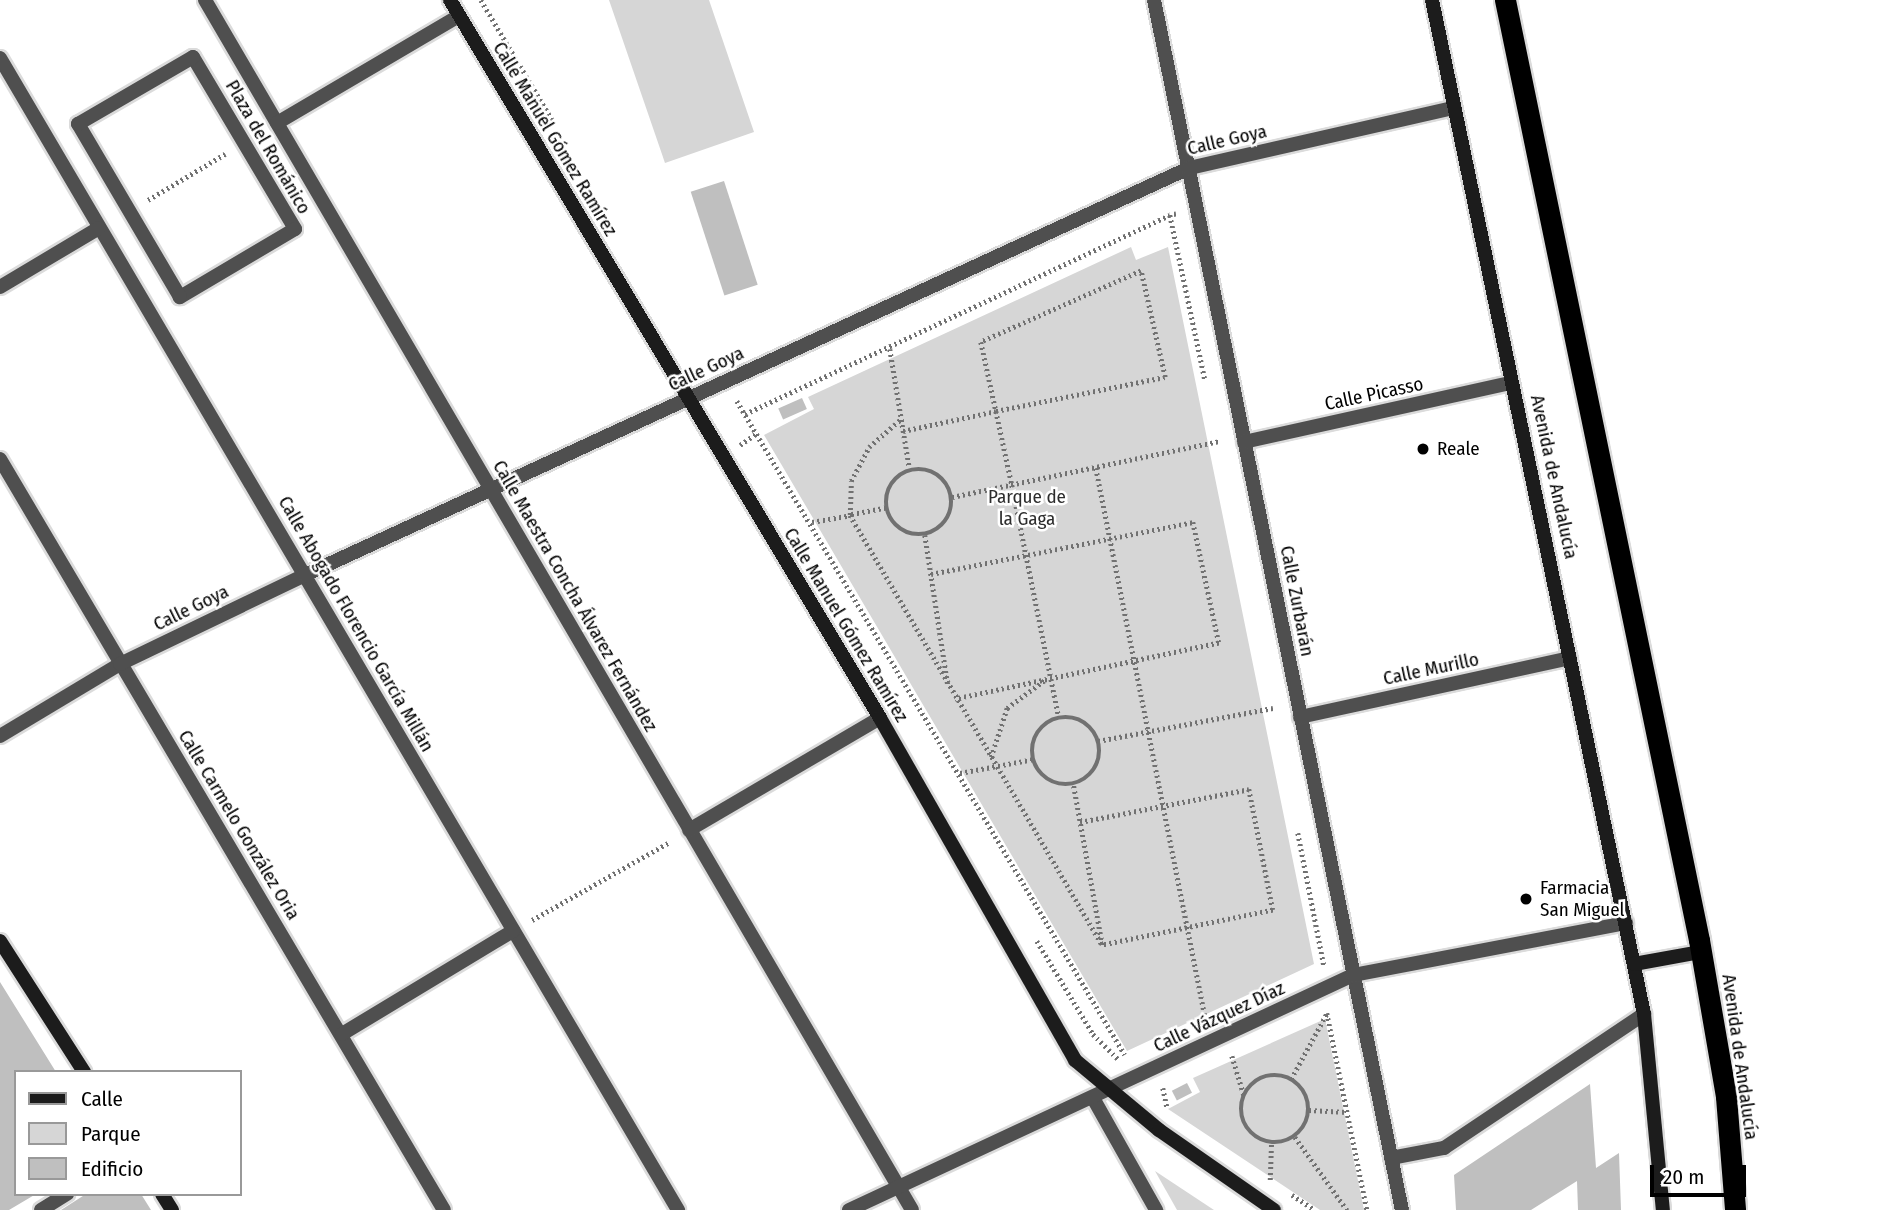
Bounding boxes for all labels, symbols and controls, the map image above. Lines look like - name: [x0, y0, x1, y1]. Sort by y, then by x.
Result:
- street label: Calle Manuel Gómez Ramírez: [488, 38, 622, 240]
- street label: Plaza del Románico: [220, 76, 316, 218]
- street label: Calle Goya: [1185, 120, 1269, 160]
- street label: Calle Goya: [665, 342, 747, 396]
- street label: Calle Picasso: [1323, 372, 1425, 416]
- street label: Avenida de Andalucía: [1525, 393, 1583, 561]
- place label: Reale: [1437, 438, 1480, 460]
- marker: Reale: [1415, 441, 1431, 457]
- street label: Calle Maestra Concha Álvarez Fernández: [488, 456, 662, 736]
- park label: Parque de la Gaga: [988, 486, 1066, 530]
- street label: Calle Abogado Florencio García Millán: [273, 492, 439, 756]
- street label: Calle Manuel Gómez Ramírez: [779, 524, 913, 726]
- street label: Calle Zurbarán: [1275, 544, 1319, 658]
- street label: Calle Goya: [150, 580, 232, 636]
- street label: Calle Murillo: [1381, 648, 1481, 690]
- street label: Calle Carmelo González Oria: [173, 726, 305, 924]
- place label: Farmacia San Miguel: [1540, 877, 1625, 921]
- marker: Farmacia San Miguel: [1518, 891, 1534, 907]
- street label: Avenida de Andalucía: [1717, 973, 1763, 1141]
- street label: Calle Vázquez Díaz: [1150, 977, 1288, 1057]
- legend: [14, 1070, 242, 1196]
- text: Calle: [81, 1086, 123, 1112]
- text: Parque: [81, 1121, 141, 1147]
- scale bar: [1654, 1150, 1750, 1194]
- text: Edificio: [81, 1156, 143, 1182]
- text: 20 m: [1663, 1164, 1704, 1190]

